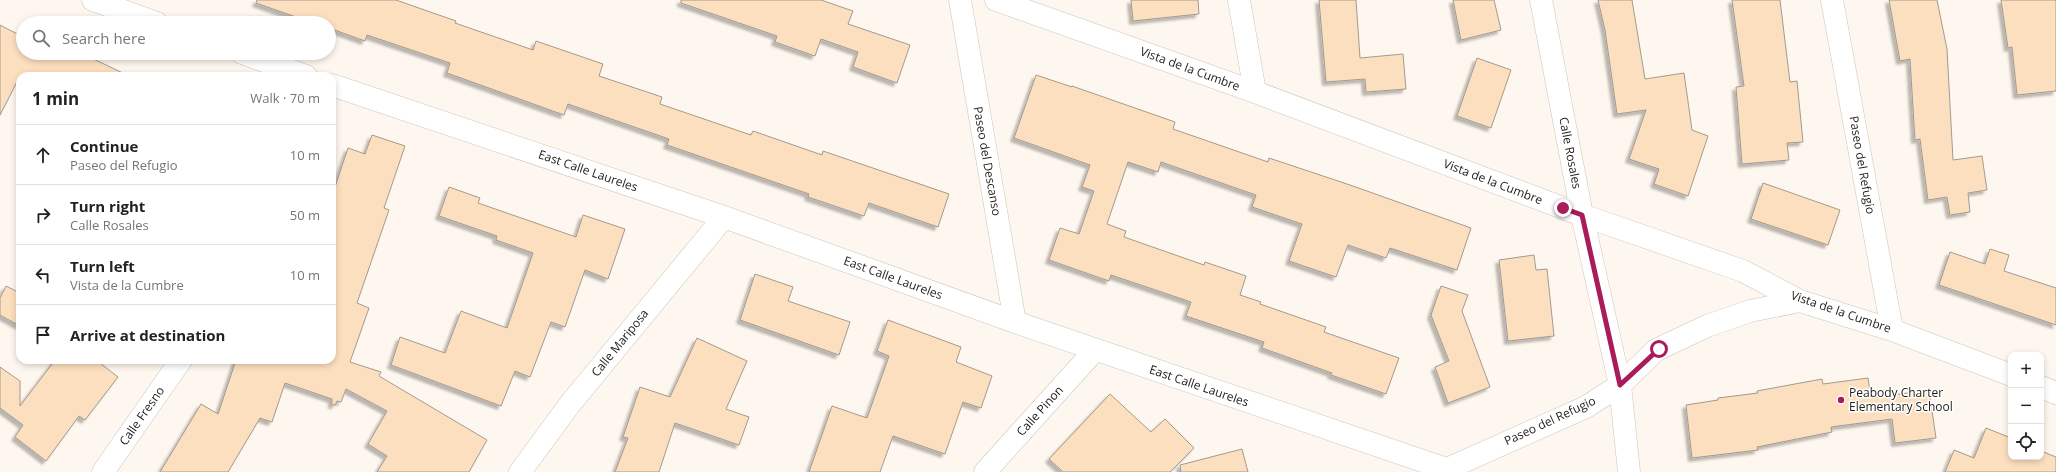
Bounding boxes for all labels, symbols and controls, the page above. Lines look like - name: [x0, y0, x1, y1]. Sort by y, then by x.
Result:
- search box: [16, 16, 336, 60]
- icon: search: [30, 27, 52, 49]
- text: Search here: [62, 28, 146, 48]
- street label: Vista de la Cumbre: [1138, 43, 1243, 95]
- text: 1 min: [32, 87, 79, 110]
- text: Walk · 70 m: [250, 89, 320, 107]
- street label: Paseo del Descanso: [970, 105, 1005, 217]
- street label: Paseo del Refugio: [1846, 115, 1879, 215]
- street label: Calle Rosales: [1555, 116, 1586, 190]
- text: Continue: [70, 136, 138, 156]
- icon: ahead: [32, 144, 54, 166]
- text: 10 m: [290, 146, 320, 164]
- street label: East Calle Laureles: [536, 146, 640, 196]
- street label: Vista de la Cumbre: [1441, 155, 1545, 208]
- text: Paseo del Refugio: [70, 156, 177, 174]
- text: Turn right: [70, 196, 145, 216]
- route end: [1554, 199, 1572, 217]
- icon: right: [32, 204, 54, 226]
- text: 50 m: [290, 206, 320, 224]
- text: Calle Rosales: [70, 216, 149, 234]
- street label: East Calle Laureles: [841, 252, 945, 303]
- text: Turn left: [70, 256, 135, 276]
- icon: left: [32, 264, 54, 286]
- text: 10 m: [290, 266, 320, 284]
- text: Vista de la Cumbre: [70, 276, 184, 294]
- street label: Vista de la Cumbre: [1789, 286, 1894, 337]
- street label: Calle Mariposa: [587, 305, 652, 380]
- icon: arrive: [32, 324, 54, 346]
- text: Arrive at destination: [70, 325, 225, 345]
- route start: [1650, 340, 1668, 358]
- map controls: [2008, 352, 2044, 460]
- button: +: [2008, 352, 2044, 388]
- street label: East Calle Laureles: [1147, 361, 1251, 411]
- street label: Calle Pinon: [1012, 382, 1067, 440]
- street label: Calle Fresno: [115, 383, 168, 449]
- place label: Peabody Charter Elementary School: [1849, 384, 1953, 415]
- button: −: [2008, 388, 2044, 424]
- street label: Paseo del Refugio: [1501, 392, 1598, 449]
- marker: Peabody Charter Elementary School: [1836, 395, 1846, 405]
- button: locate: [2008, 424, 2044, 460]

